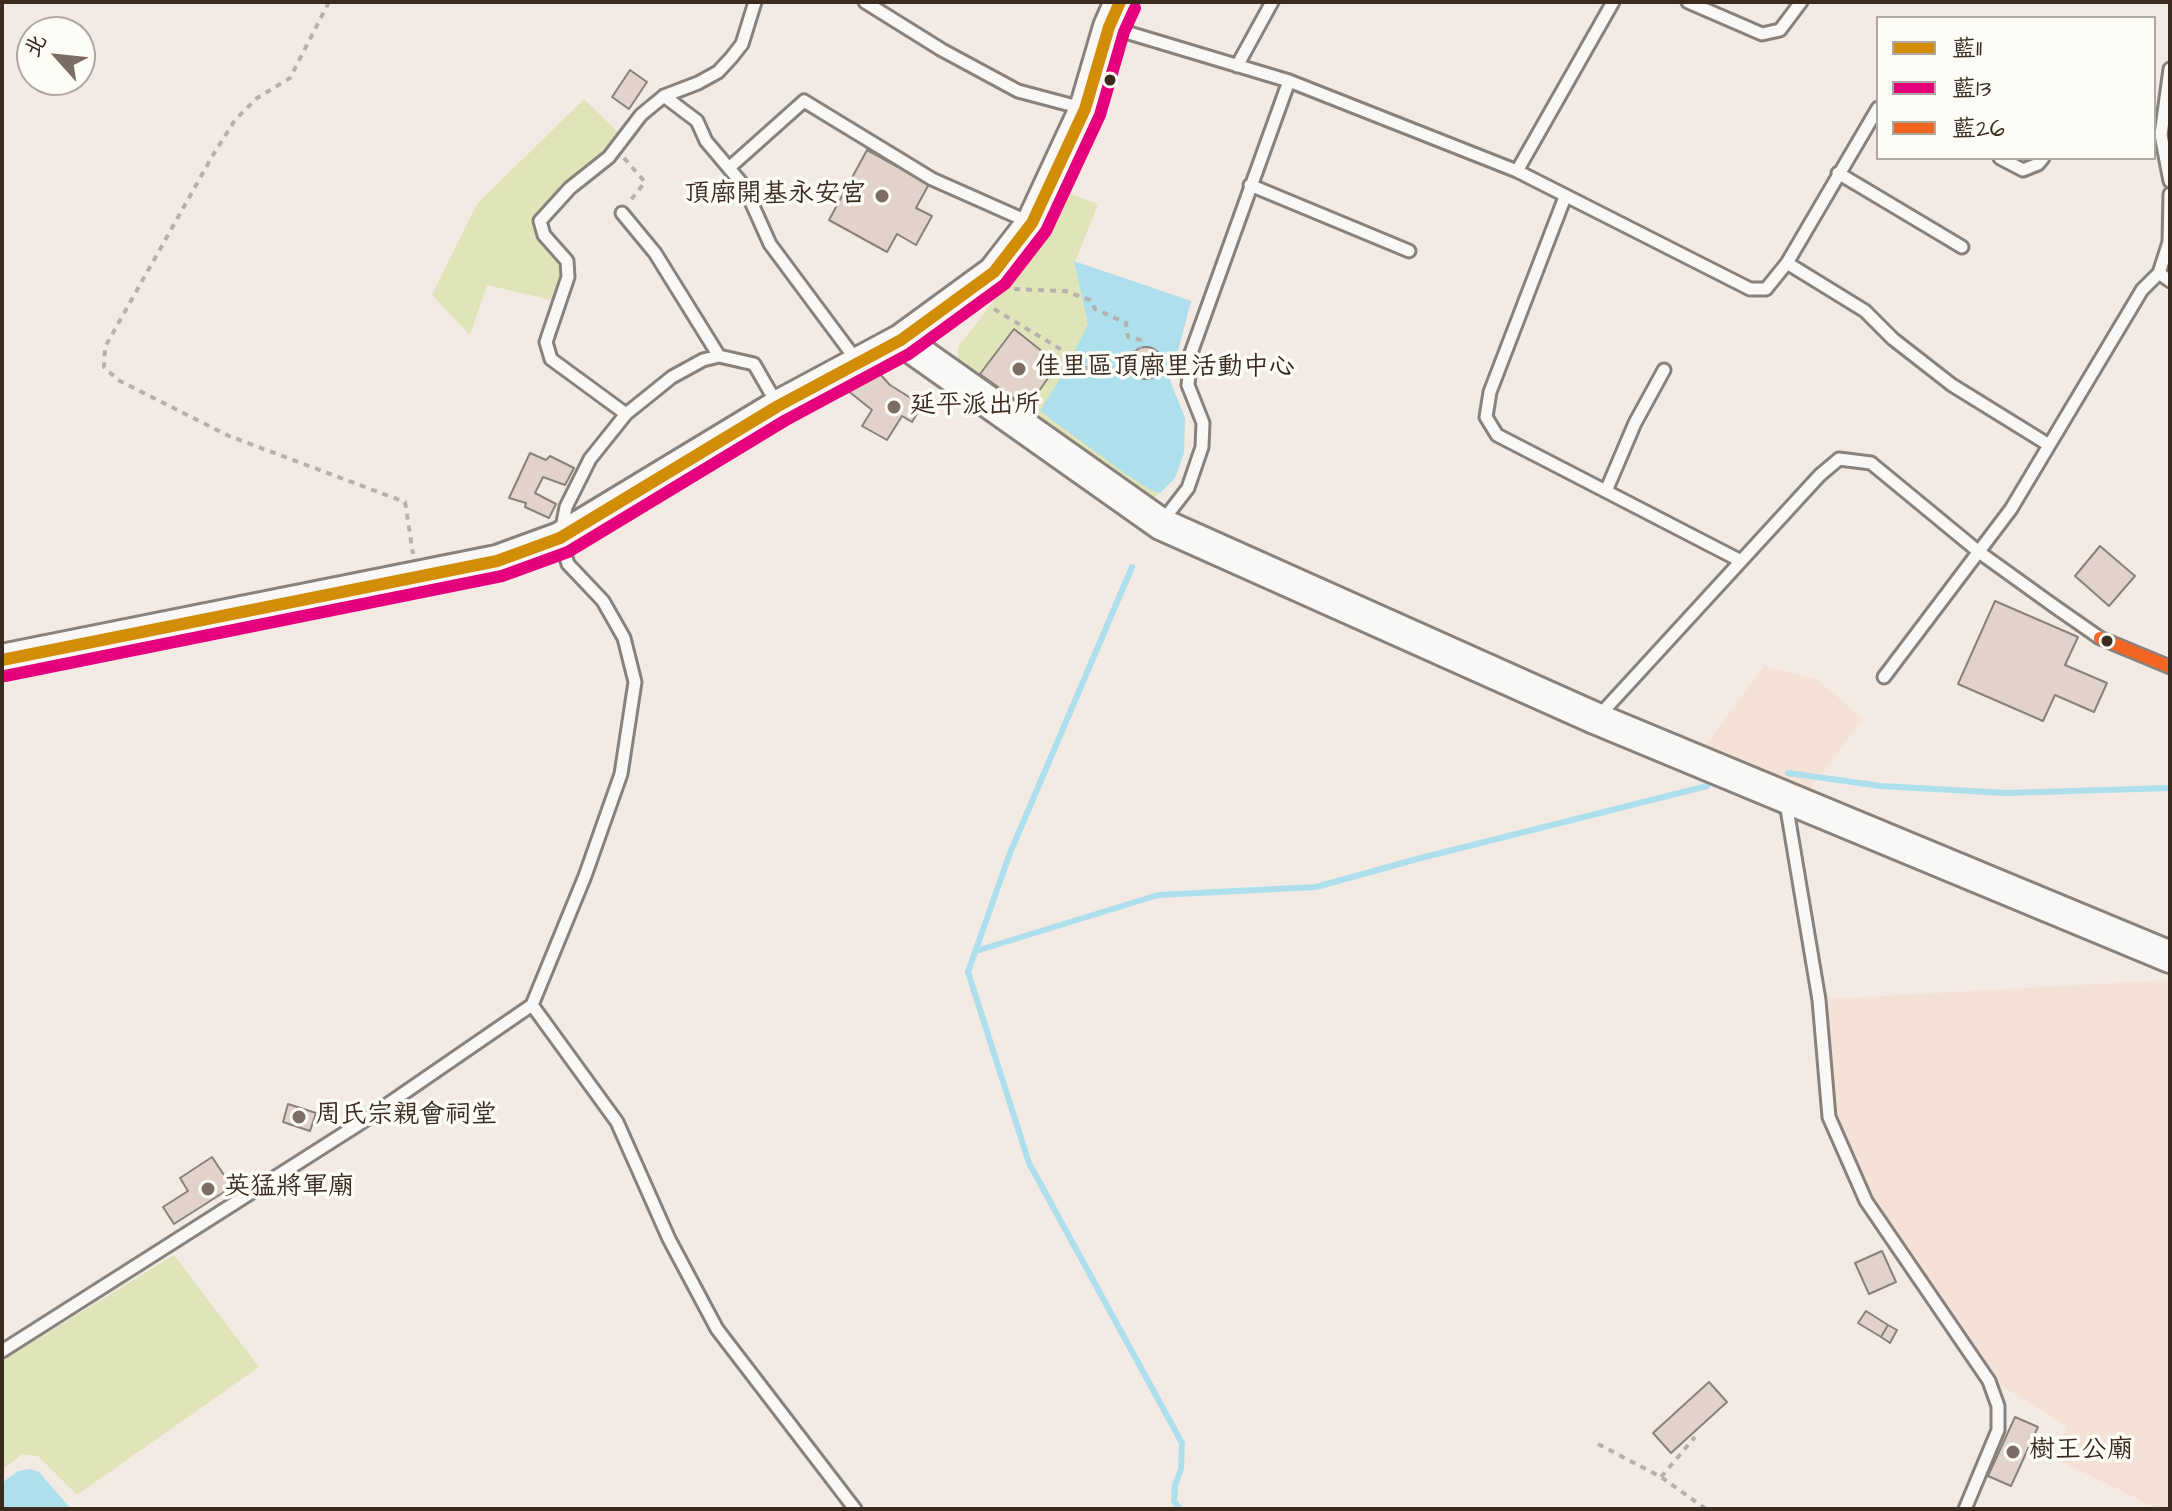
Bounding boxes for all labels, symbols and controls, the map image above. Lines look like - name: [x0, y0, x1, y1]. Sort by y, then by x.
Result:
- north arrow: [16, 16, 96, 96]
- legend: [1876, 16, 2156, 160]
- text: 北: [17, 29, 55, 63]
- text: 藍11: [1952, 32, 1982, 66]
- unlabelled marker: [1102, 72, 1118, 88]
- text: 藍13: [1952, 72, 1991, 106]
- text: 藍26: [1952, 112, 2005, 146]
- place label: 頂廍開基永安宮: [684, 180, 866, 212]
- marker: 頂廍開基永安宮: [873, 187, 891, 205]
- place label: 佳里區頂廍里活動中心: [1035, 353, 1295, 385]
- marker: 佳里區頂廍里活動中心: [1010, 360, 1028, 378]
- place label: 延平派出所: [910, 391, 1040, 423]
- marker: 延平派出所: [885, 398, 903, 416]
- unlabelled marker: [2099, 633, 2115, 649]
- place label: 周氏宗親會祠堂: [315, 1101, 497, 1133]
- marker: 周氏宗親會祠堂: [290, 1108, 308, 1126]
- place label: 英猛將軍廟: [224, 1173, 354, 1205]
- marker: 英猛將軍廟: [199, 1180, 217, 1198]
- place label: 樹王公廟: [2029, 1436, 2133, 1468]
- marker: 樹王公廟: [2004, 1443, 2022, 1461]

